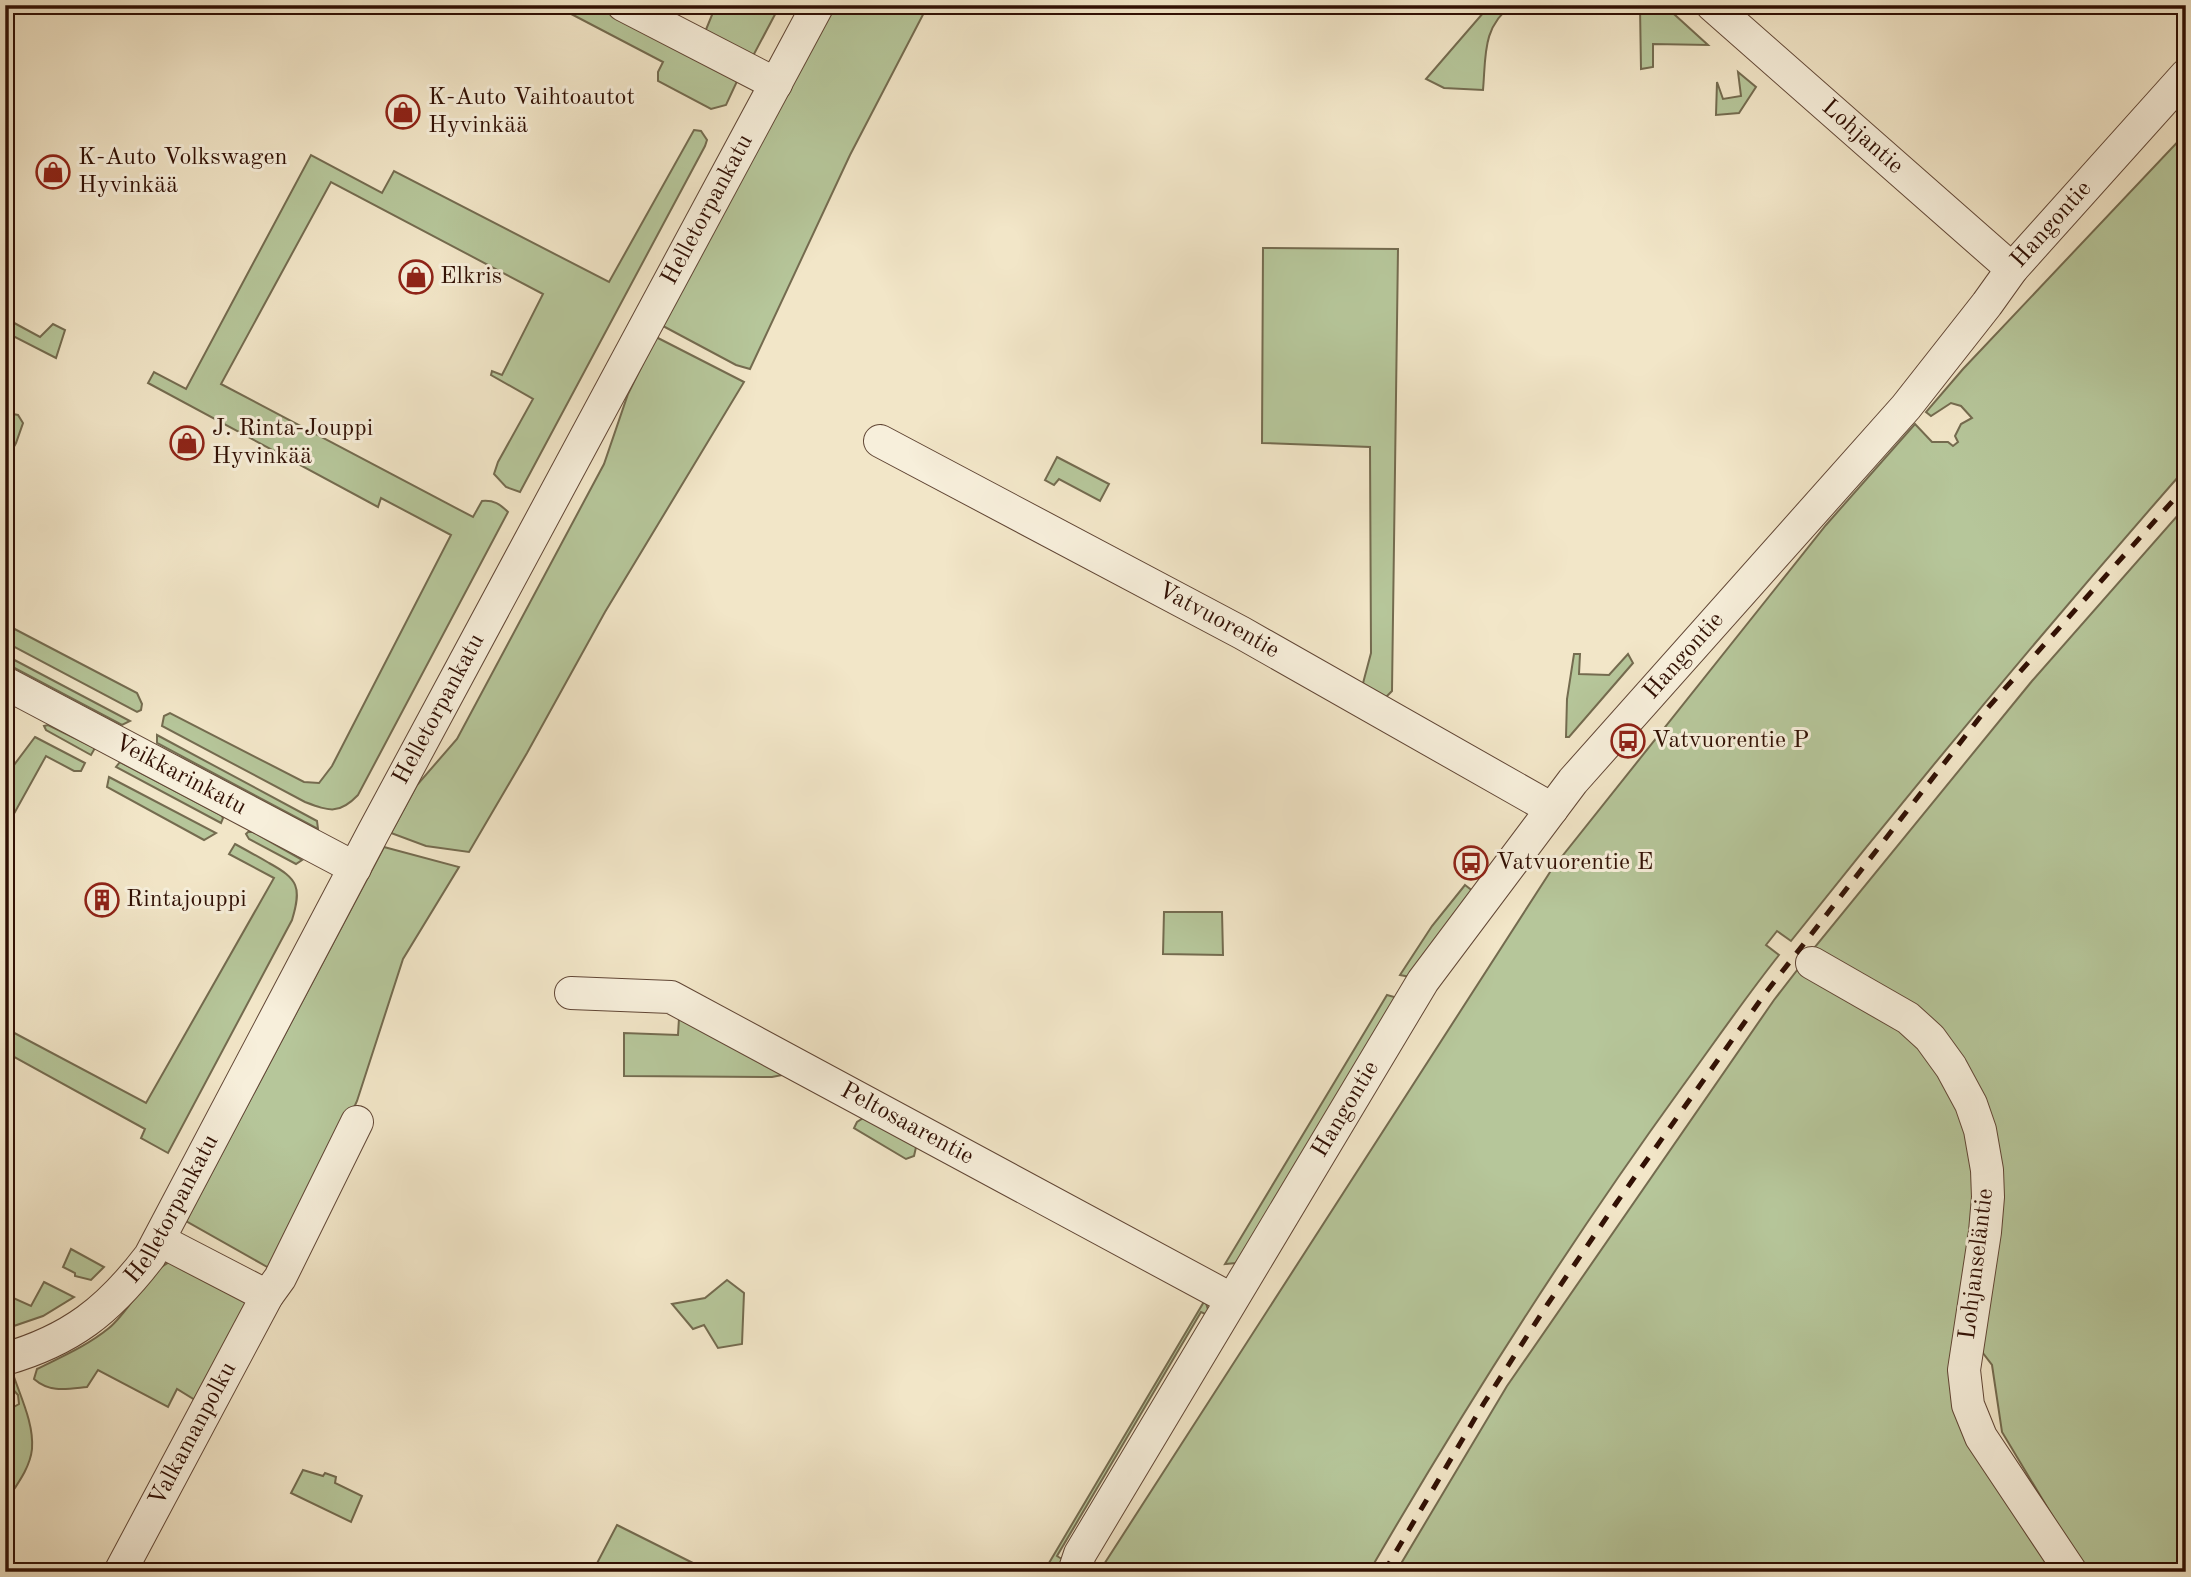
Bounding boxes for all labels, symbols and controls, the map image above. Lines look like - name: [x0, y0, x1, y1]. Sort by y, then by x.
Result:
- place label: K-Auto Vaihtoautot Hyvinkää: [428, 86, 635, 138]
- shop icon: K-Auto Vaihtoautot Hyvinkää: [384, 93, 422, 131]
- street label: Lohjantie: [1817, 95, 1907, 179]
- street label: Helletorpankatu: [658, 131, 758, 289]
- place label: K-Auto Volkswagen Hyvinkää: [78, 146, 287, 198]
- shop icon: K-Auto Volkswagen Hyvinkää: [34, 153, 72, 191]
- street label: Hangontie: [2007, 177, 2096, 273]
- shop icon: Elkris: [397, 258, 435, 296]
- place label: Elkris: [440, 265, 502, 289]
- place label: J. Rinta-Jouppi Hyvinkää: [212, 417, 373, 469]
- shop icon: J. Rinta-Jouppi Hyvinkää: [168, 424, 206, 462]
- street label: Vatvuorentie: [1153, 578, 1283, 663]
- street label: Hangontie: [1639, 608, 1729, 704]
- street label: Helletorpankatu: [389, 630, 490, 789]
- bus stop icon: Vatvuorentie P: [1609, 722, 1647, 760]
- place label: Vatvuorentie P: [1652, 729, 1809, 753]
- street label: Veikkarinkatu: [110, 731, 250, 820]
- bus stop icon: Vatvuorentie E: [1452, 844, 1490, 882]
- place label: Vatvuorentie E: [1496, 851, 1653, 875]
- building icon: Rintajouppi: [83, 881, 121, 919]
- place label: Rintajouppi: [126, 888, 247, 912]
- street label: Hangontie: [1308, 1057, 1384, 1162]
- street label: Peltosaarentie: [836, 1079, 977, 1170]
- street label: Helletorpankatu: [121, 1131, 224, 1289]
- street label: Lohjanseläntie: [1956, 1187, 1998, 1341]
- street label: Valkamanpolku: [145, 1358, 241, 1510]

